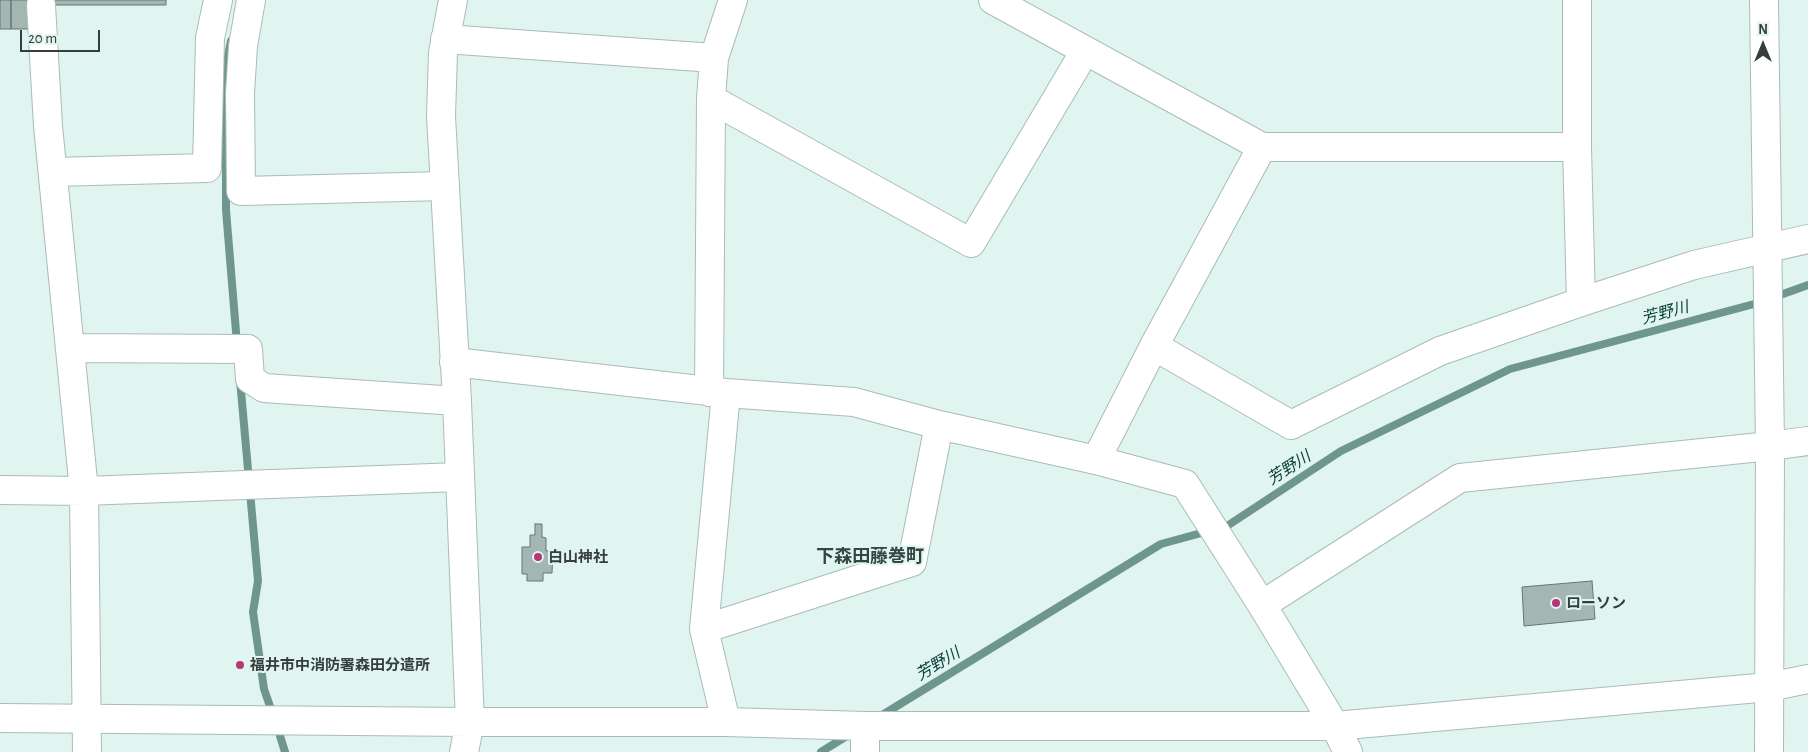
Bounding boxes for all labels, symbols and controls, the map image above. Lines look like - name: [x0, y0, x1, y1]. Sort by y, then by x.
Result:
- scale bar: [22, 20, 102, 52]
- north arrow: [1738, 20, 1788, 70]
- text: N: [1758, 23, 1768, 37]
- text: 20 m: [28, 31, 57, 46]
- water label: 芳野川: [1639, 298, 1691, 328]
- water label: 芳野川: [1264, 447, 1314, 489]
- district label: 下森田藤巻町: [816, 546, 924, 568]
- place label: 白山神社: [548, 548, 608, 566]
- marker: 白山神社: [532, 551, 544, 563]
- place label: ローソン: [1566, 594, 1626, 612]
- marker: ローソン: [1550, 597, 1562, 609]
- water label: 芳野川: [912, 643, 964, 685]
- place label: 福井市中消防署森田分遣所: [250, 656, 430, 674]
- marker: 福井市中消防署森田分遣所: [234, 659, 246, 671]

